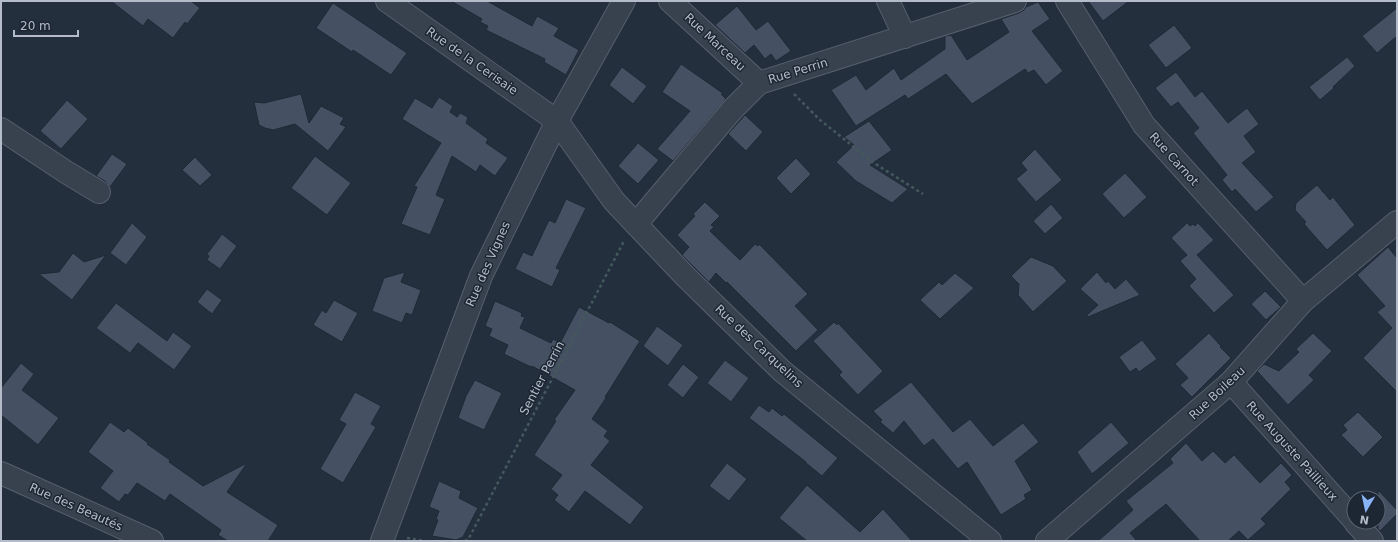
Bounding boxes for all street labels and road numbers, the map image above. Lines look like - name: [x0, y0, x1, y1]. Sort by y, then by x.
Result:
- street label: Rue Marceau: [682, 10, 748, 74]
- street label: Rue de la Cerisaie: [424, 24, 520, 98]
- street label: Rue Perrin: [767, 55, 829, 87]
- street label: Rue Carnot: [1146, 130, 1202, 189]
- street label: Rue des Vignes: [463, 219, 513, 309]
- street label: Rue des Carquelins: [712, 302, 806, 390]
- street label: Sentier Perrin: [517, 339, 567, 417]
- street label: Rue Boileau: [1186, 364, 1248, 422]
- street label: Rue Auguste Paillieux: [1244, 398, 1340, 504]
- street label: Rue des Beautés: [27, 480, 125, 534]

